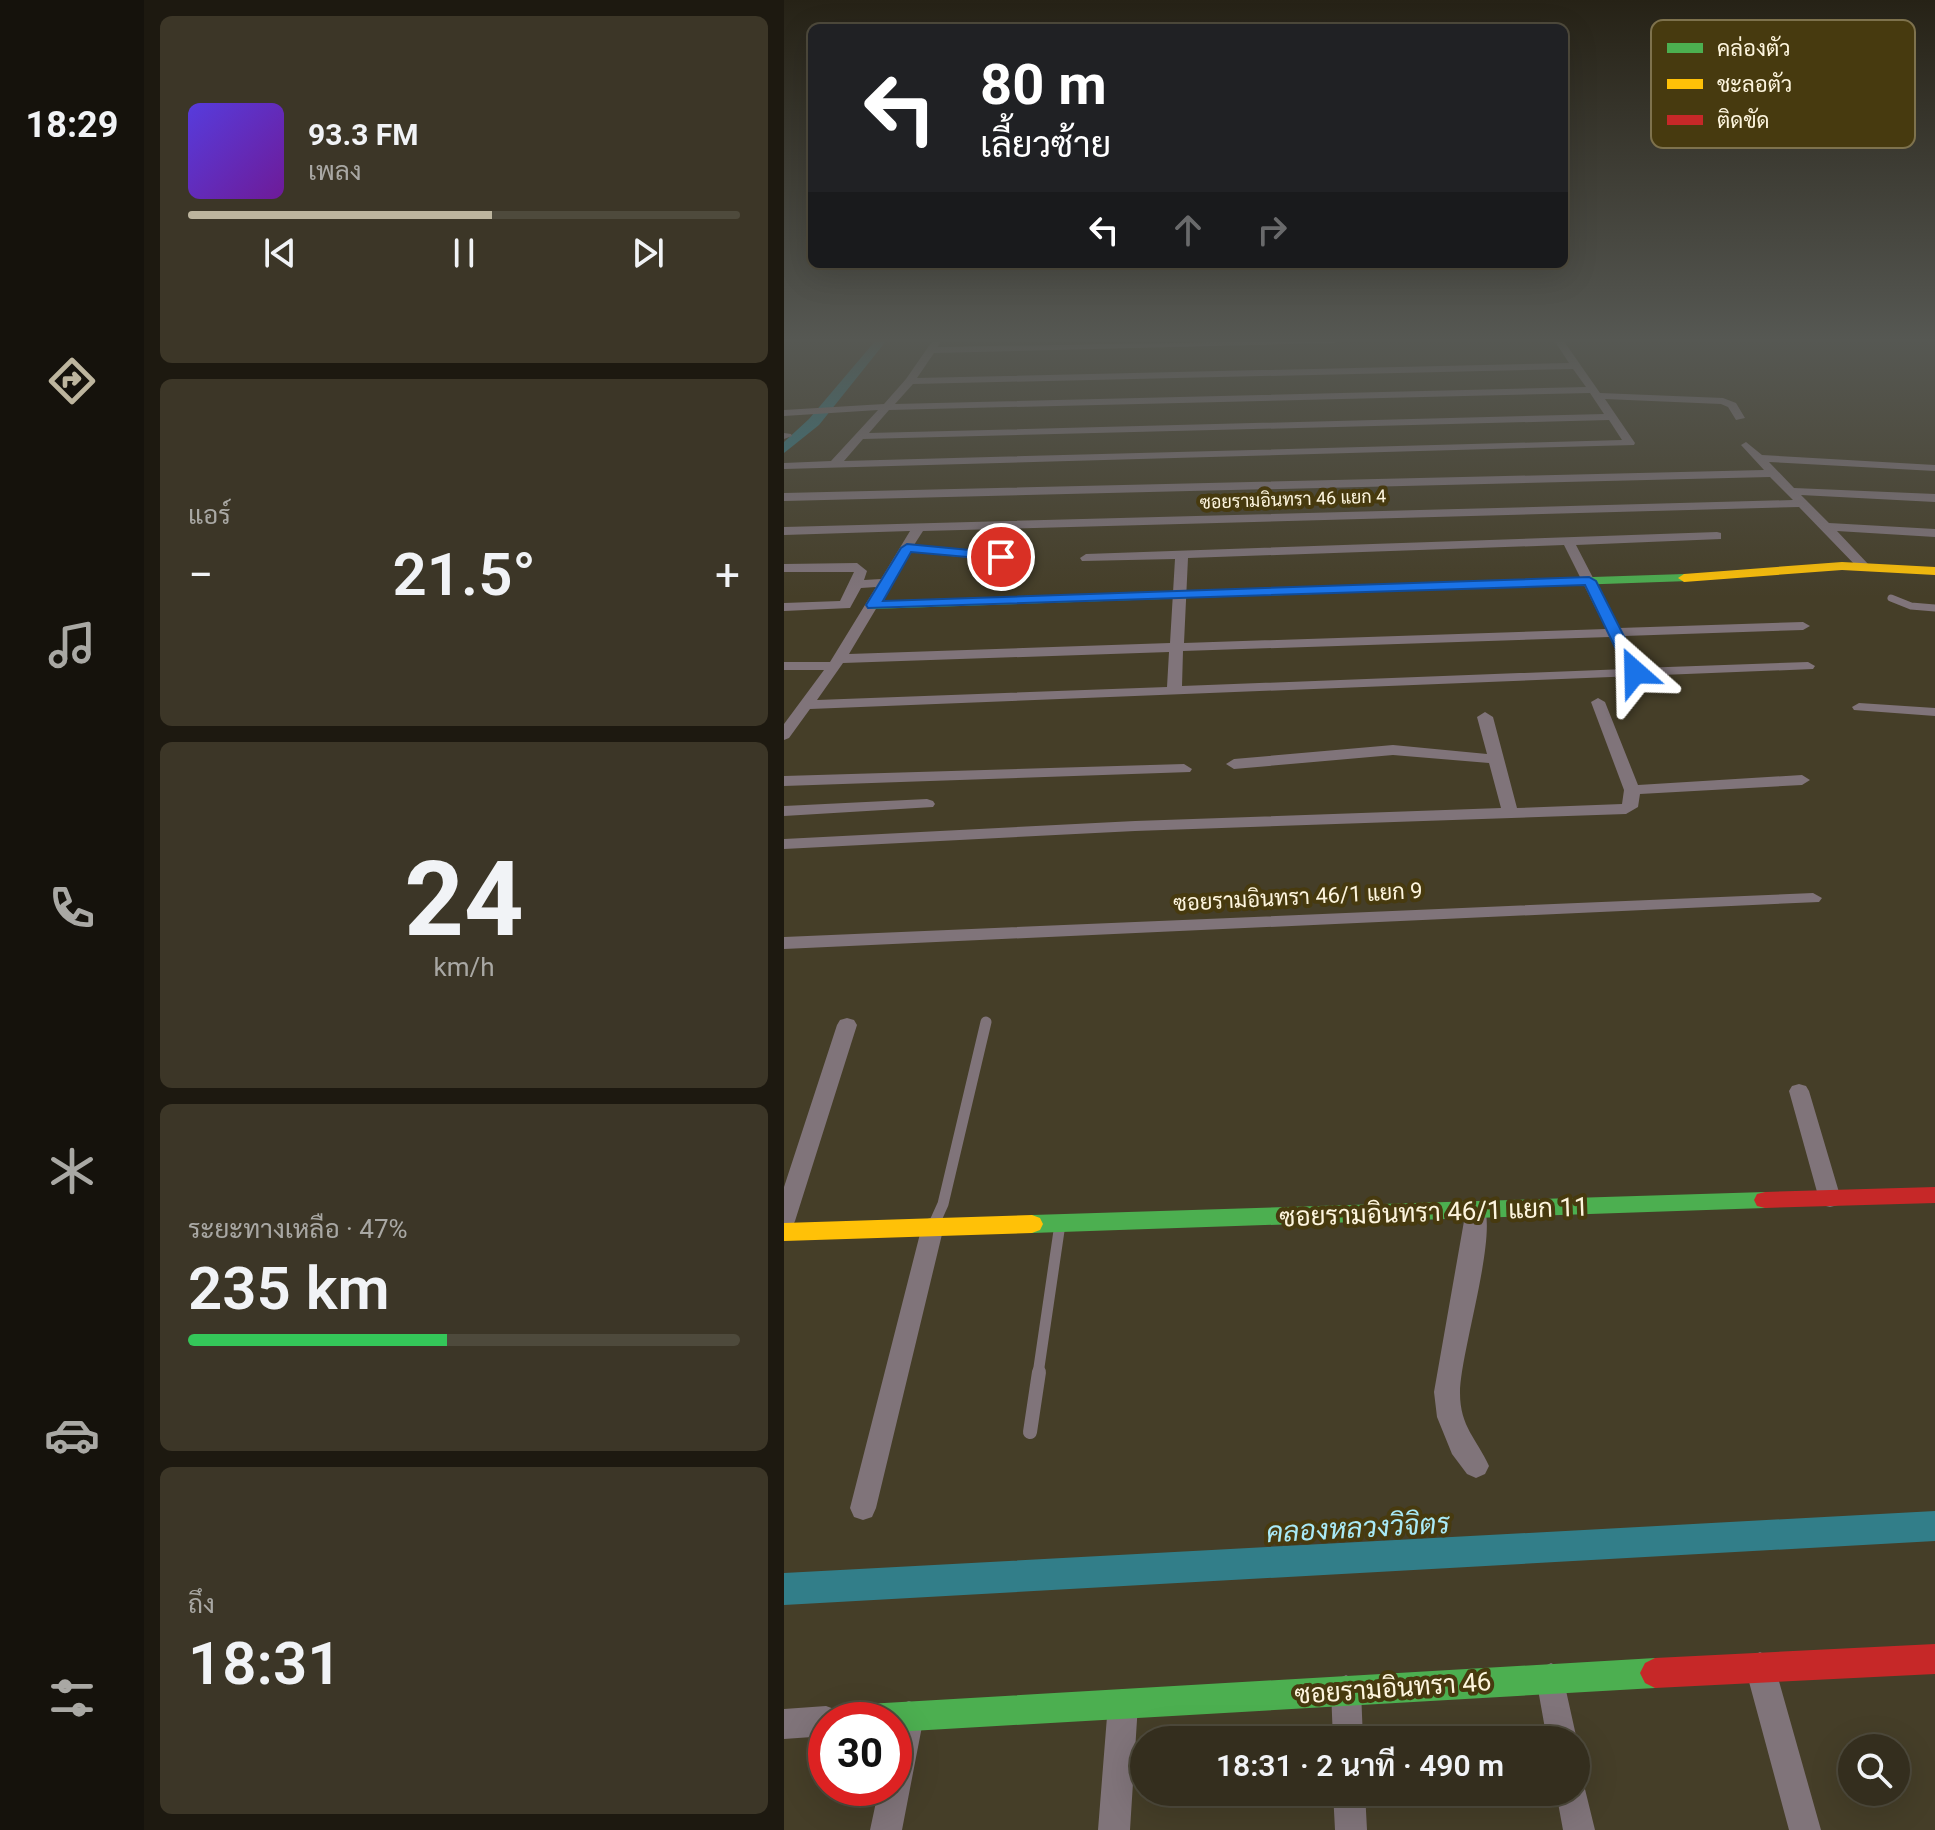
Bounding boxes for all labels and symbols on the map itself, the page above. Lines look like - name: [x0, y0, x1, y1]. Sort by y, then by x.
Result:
- legend: [1651, 20, 1915, 148]
- text: คล่องตัว: [1717, 35, 1791, 61]
- text: ชะลอตัว: [1717, 71, 1792, 97]
- text: ติดขัด: [1717, 107, 1769, 133]
- street label: ซอยรามอินทรา 46 แยก 4: [1199, 485, 1387, 513]
- pin: [967, 523, 1035, 591]
- position arrow: [1593, 630, 1677, 714]
- street label: ซอยรามอินทรา 46/1 แยก 9: [1173, 877, 1423, 916]
- street label: ซอยรามอินทรา 46/1 แยก 11: [1279, 1192, 1589, 1232]
- water label: คลองหลวงวิจิตร: [1265, 1507, 1452, 1549]
- street label: ซอยรามอินทรา 46: [1294, 1666, 1492, 1710]
- speed limit sign: 30: [808, 1702, 912, 1806]

